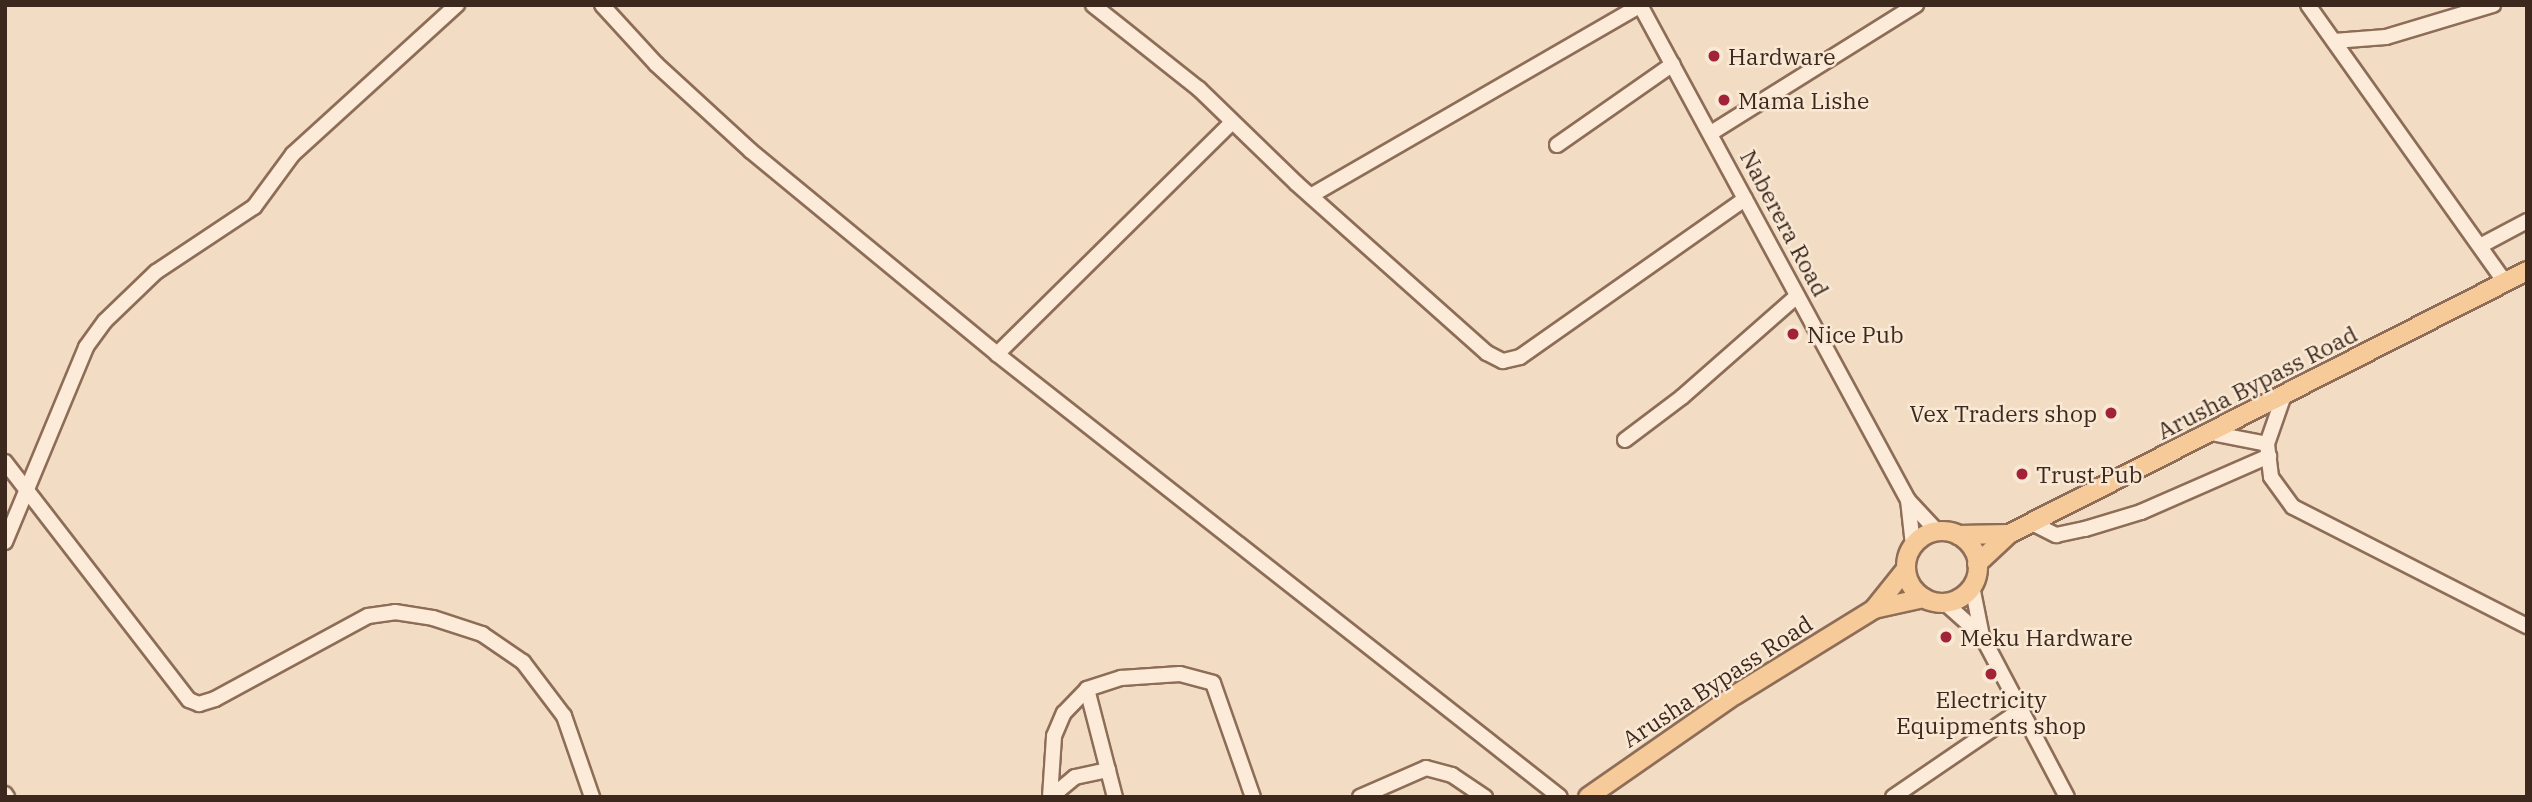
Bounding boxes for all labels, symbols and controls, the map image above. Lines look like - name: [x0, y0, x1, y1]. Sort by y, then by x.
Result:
- place label: Hardware: [1728, 42, 1836, 70]
- marker: Hardware: [1706, 48, 1722, 64]
- place label: Mama Lishe: [1738, 86, 1869, 114]
- marker: Mama Lishe: [1716, 92, 1732, 108]
- street label: Naberera Road: [1735, 145, 1835, 301]
- place label: Nice Pub: [1807, 320, 1904, 348]
- street label: Arusha Bypass Road: [2152, 320, 2362, 444]
- marker: Nice Pub: [1785, 326, 1801, 342]
- place label: Vex Traders shop: [1910, 399, 2097, 427]
- marker: Vex Traders shop: [2103, 405, 2119, 421]
- place label: Trust Pub: [2036, 460, 2142, 488]
- marker: Trust Pub: [2014, 466, 2030, 482]
- street label: Arusha Bypass Road: [1617, 609, 1817, 753]
- place label: Meku Hardware: [1960, 623, 2133, 651]
- marker: Meku Hardware: [1938, 629, 1954, 645]
- marker: Electricity Equipments shop: [1983, 666, 1999, 682]
- place label: Electricity Equipments shop: [1896, 685, 2086, 739]

